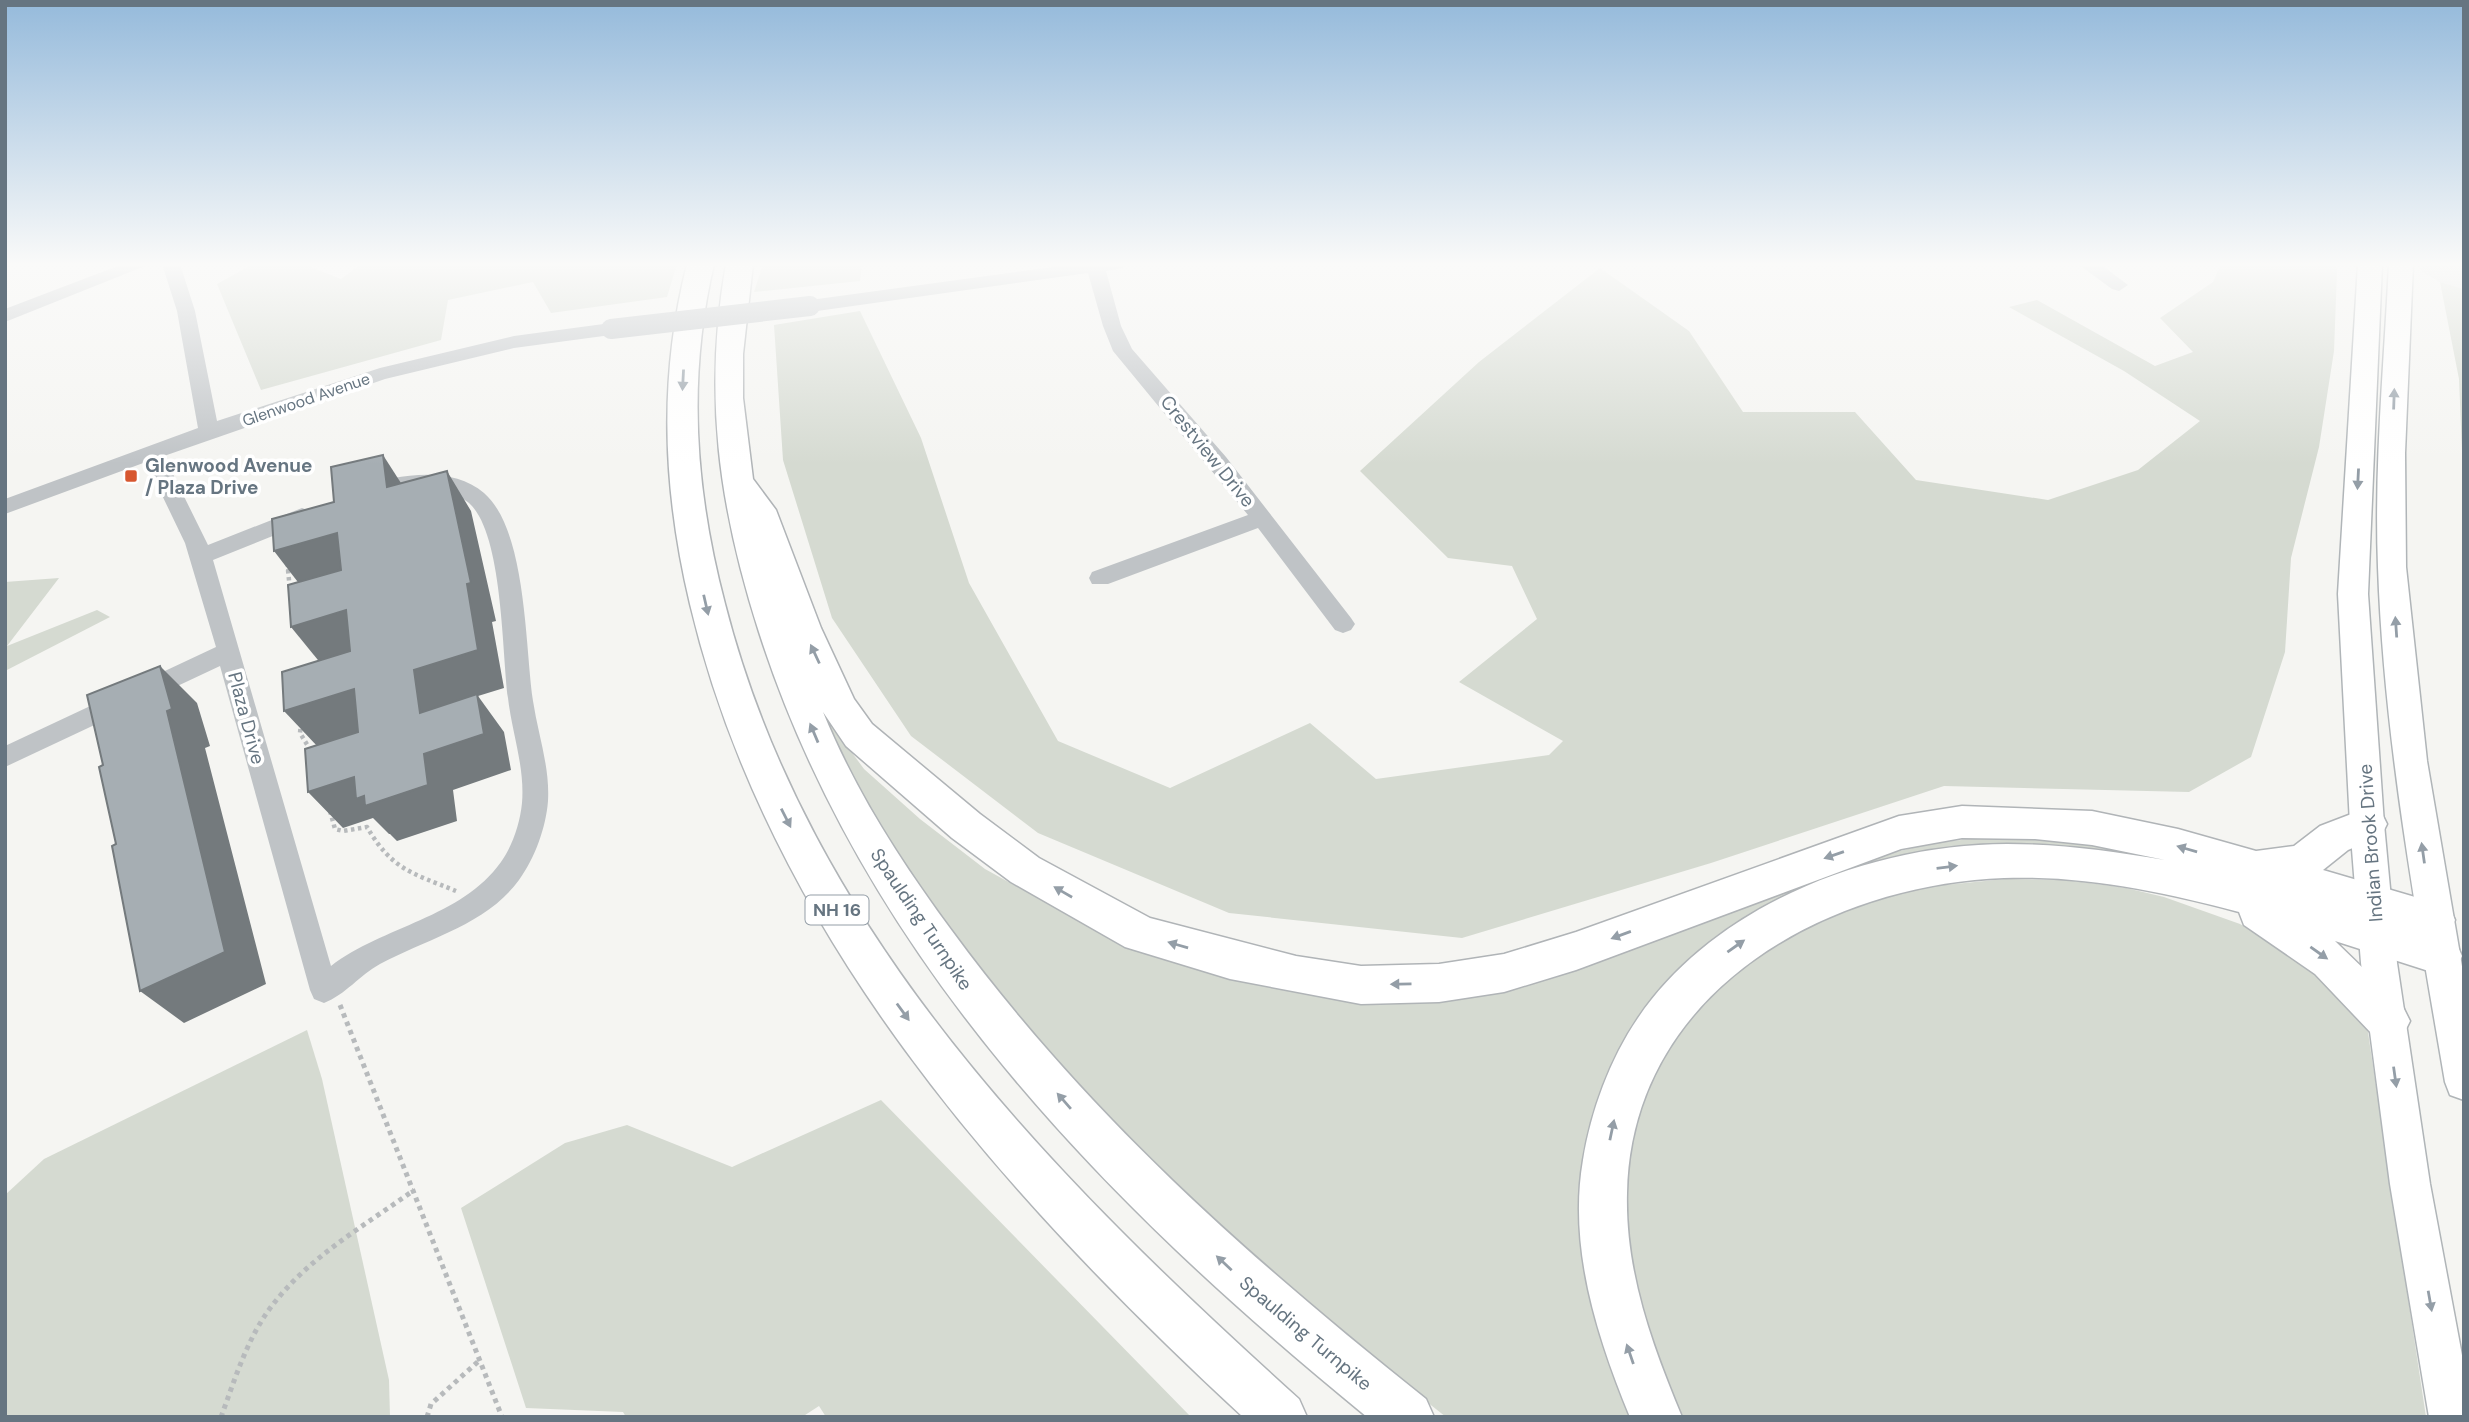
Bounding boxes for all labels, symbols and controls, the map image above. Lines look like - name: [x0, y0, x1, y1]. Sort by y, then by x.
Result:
- street label: Glenwood Avenue: [240, 368, 373, 431]
- one-way arrow: [677, 369, 688, 391]
- one-way arrow: [2388, 388, 2399, 410]
- street label: Crestview Drive: [1155, 390, 1260, 512]
- place label: Glenwood Avenue / Plaza Drive: [145, 453, 312, 500]
- marker: Glenwood Avenue / Plaza Drive: [123, 468, 139, 484]
- one-way arrow: [2352, 469, 2363, 491]
- one-way arrow: [701, 595, 712, 617]
- one-way arrow: [2390, 615, 2401, 637]
- one-way arrow: [810, 644, 821, 664]
- street label: Plaza Drive: [222, 669, 271, 767]
- one-way arrow: [808, 722, 819, 743]
- street label: Indian Brook Drive: [2353, 763, 2388, 923]
- one-way arrow: [780, 808, 791, 828]
- one-way arrow: [2417, 841, 2428, 863]
- street label: Spaulding Turnpike: [865, 843, 978, 995]
- one-way arrow: [2177, 843, 2198, 853]
- one-way arrow: [1824, 850, 1845, 861]
- one-way arrow: [1936, 861, 1958, 872]
- one-way arrow: [1053, 885, 1072, 898]
- road number: NH 16: [806, 896, 868, 925]
- one-way arrow: [1611, 930, 1632, 941]
- one-way arrow: [1167, 939, 1188, 949]
- one-way arrow: [1727, 939, 1745, 953]
- one-way arrow: [2310, 946, 2328, 960]
- one-way arrow: [1389, 978, 1411, 990]
- one-way arrow: [896, 1003, 910, 1021]
- one-way arrow: [2390, 1066, 2401, 1088]
- one-way arrow: [1057, 1093, 1072, 1110]
- one-way arrow: [1606, 1119, 1617, 1141]
- one-way arrow: [1216, 1256, 1233, 1272]
- street label: Spaulding Turnpike: [1234, 1270, 1377, 1396]
- one-way arrow: [2425, 1291, 2436, 1313]
- one-way arrow: [1625, 1343, 1635, 1364]

